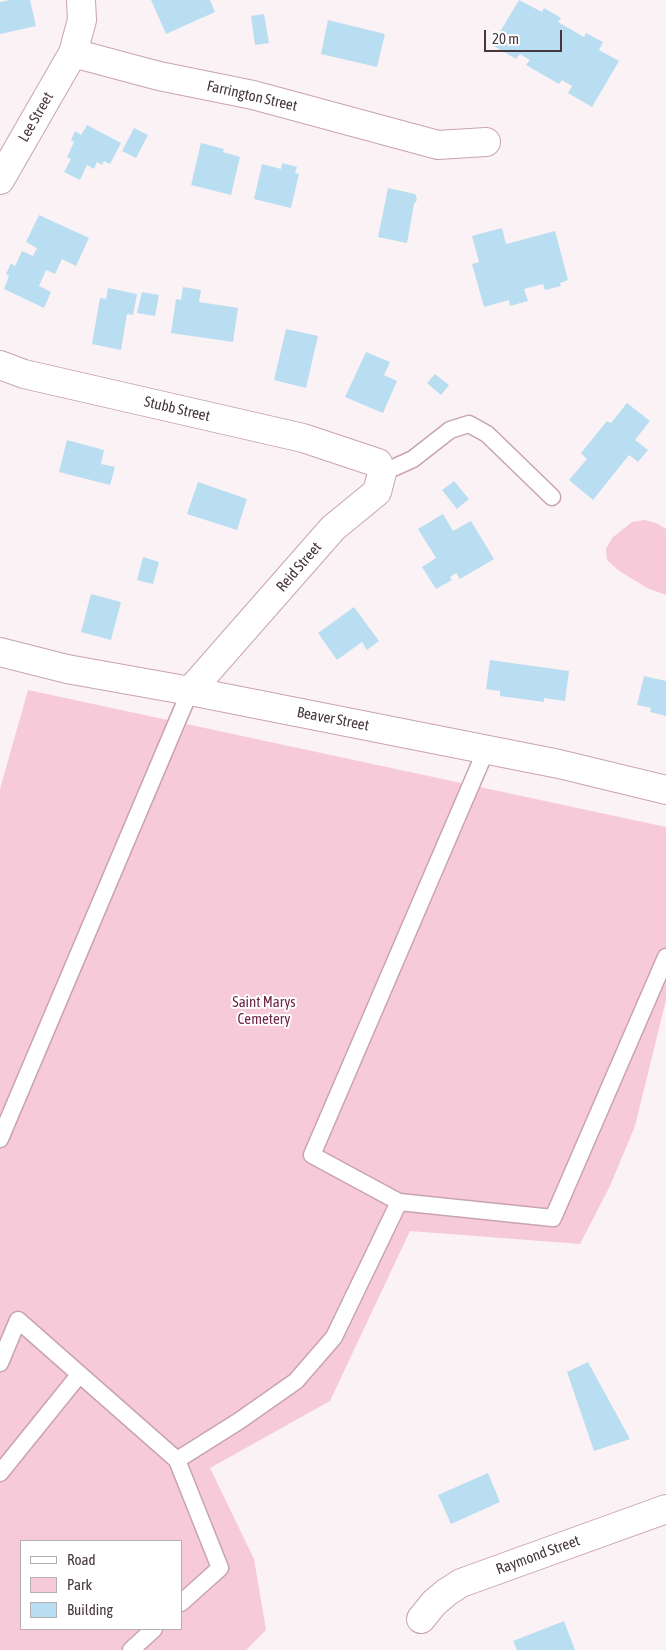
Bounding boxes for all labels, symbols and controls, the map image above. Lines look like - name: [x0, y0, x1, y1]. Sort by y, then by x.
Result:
- scale bar: [486, 20, 564, 52]
- text: 20 m: [492, 30, 519, 47]
- street label: Farrington Street: [205, 77, 299, 115]
- street label: Lee Street: [15, 89, 57, 145]
- street label: Stubb Street: [142, 393, 212, 425]
- street label: Reid Street: [273, 539, 325, 595]
- street label: Beaver Street: [295, 703, 371, 735]
- park label: Saint Marys Cemetery: [232, 993, 296, 1028]
- street label: Raymond Street: [494, 1532, 582, 1578]
- legend: [20, 1540, 182, 1630]
- text: Road: [67, 1551, 96, 1568]
- text: Park: [67, 1576, 92, 1593]
- text: Building: [67, 1601, 113, 1618]

